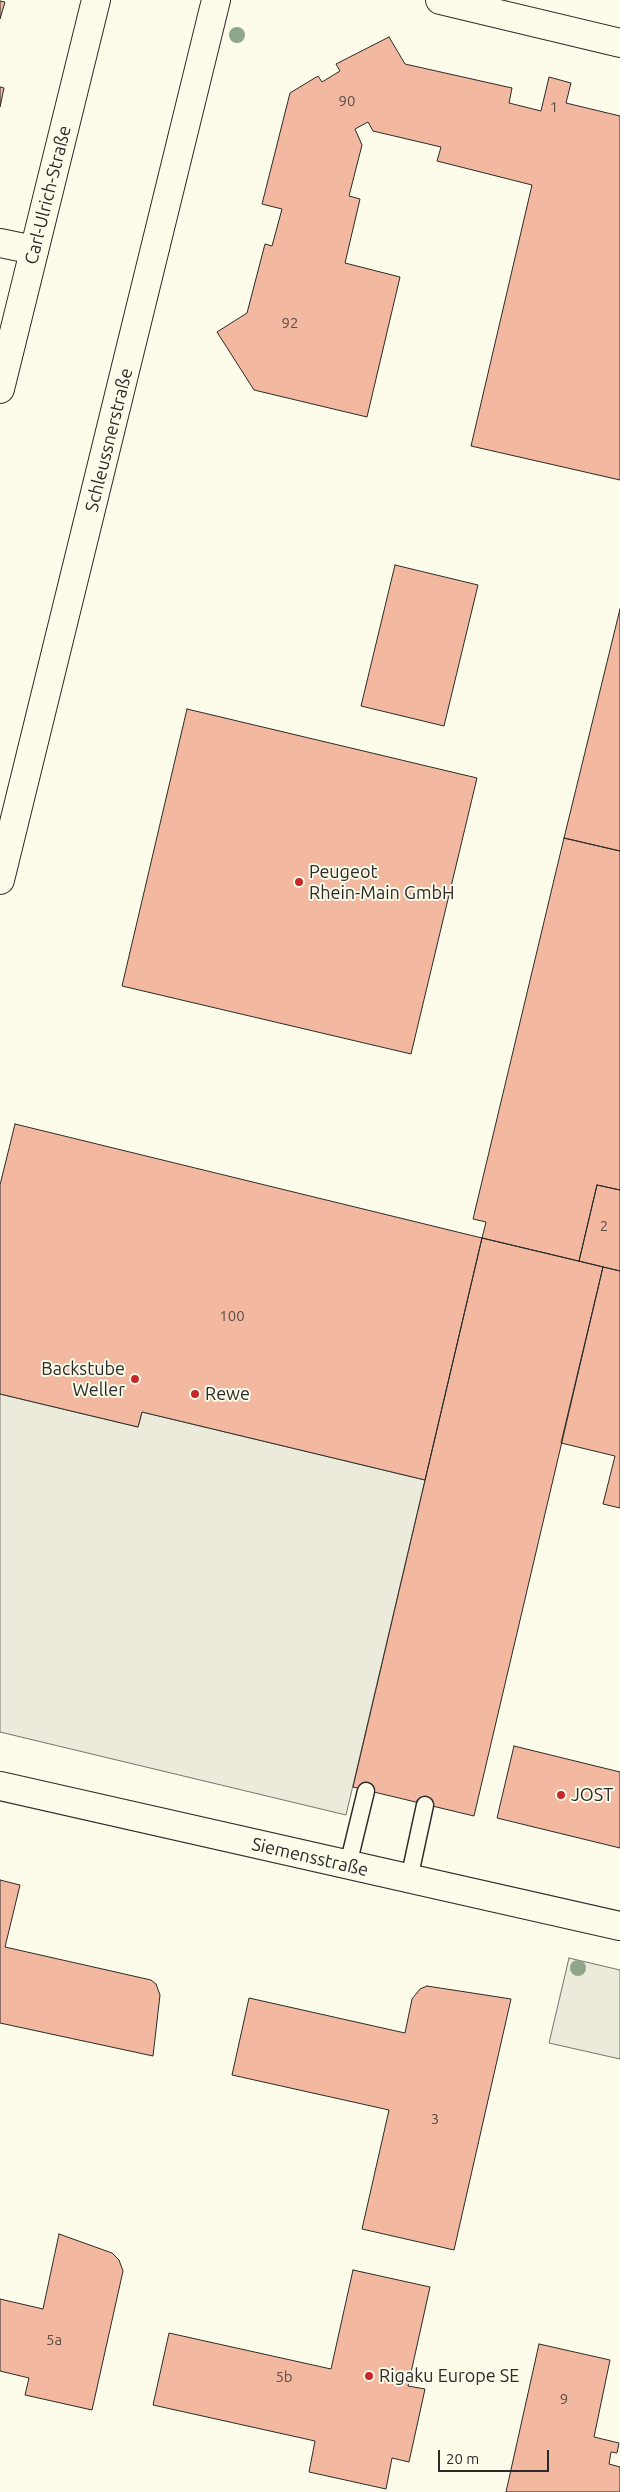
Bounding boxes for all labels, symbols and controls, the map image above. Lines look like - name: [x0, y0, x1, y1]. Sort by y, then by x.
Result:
- house number: 90: [339, 92, 355, 110]
- house number: 1: [550, 98, 558, 116]
- street label: Carl-Ulrich-Straße: [20, 123, 76, 267]
- house number: 92: [282, 314, 298, 332]
- street label: Schleussnerstraße: [81, 366, 137, 514]
- place label: Peugeot Rhein-Main GmbH: [309, 861, 455, 904]
- marker: Peugeot Rhein-Main GmbH: [293, 876, 305, 888]
- house number: 2: [600, 1217, 608, 1235]
- house number: 100: [219, 1307, 245, 1325]
- place label: Backstube Weller: [41, 1358, 125, 1400]
- marker: Backstube Weller: [129, 1373, 141, 1385]
- place label: Rewe: [205, 1383, 250, 1405]
- marker: Rewe: [189, 1388, 201, 1400]
- place label: JOST: [571, 1784, 613, 1806]
- marker: JOST: [555, 1789, 567, 1801]
- street label: Siemensstraße: [250, 1833, 370, 1881]
- house number: 3: [431, 2110, 439, 2128]
- house number: 5a: [46, 2331, 62, 2349]
- place label: Rigaku Europe SE: [379, 2365, 519, 2387]
- house number: 5b: [275, 2368, 293, 2386]
- marker: Rigaku Europe SE: [363, 2370, 375, 2382]
- house number: 9: [560, 2390, 568, 2408]
- scale bar: [440, 2440, 551, 2472]
- text: 20 m: [446, 2450, 479, 2467]

